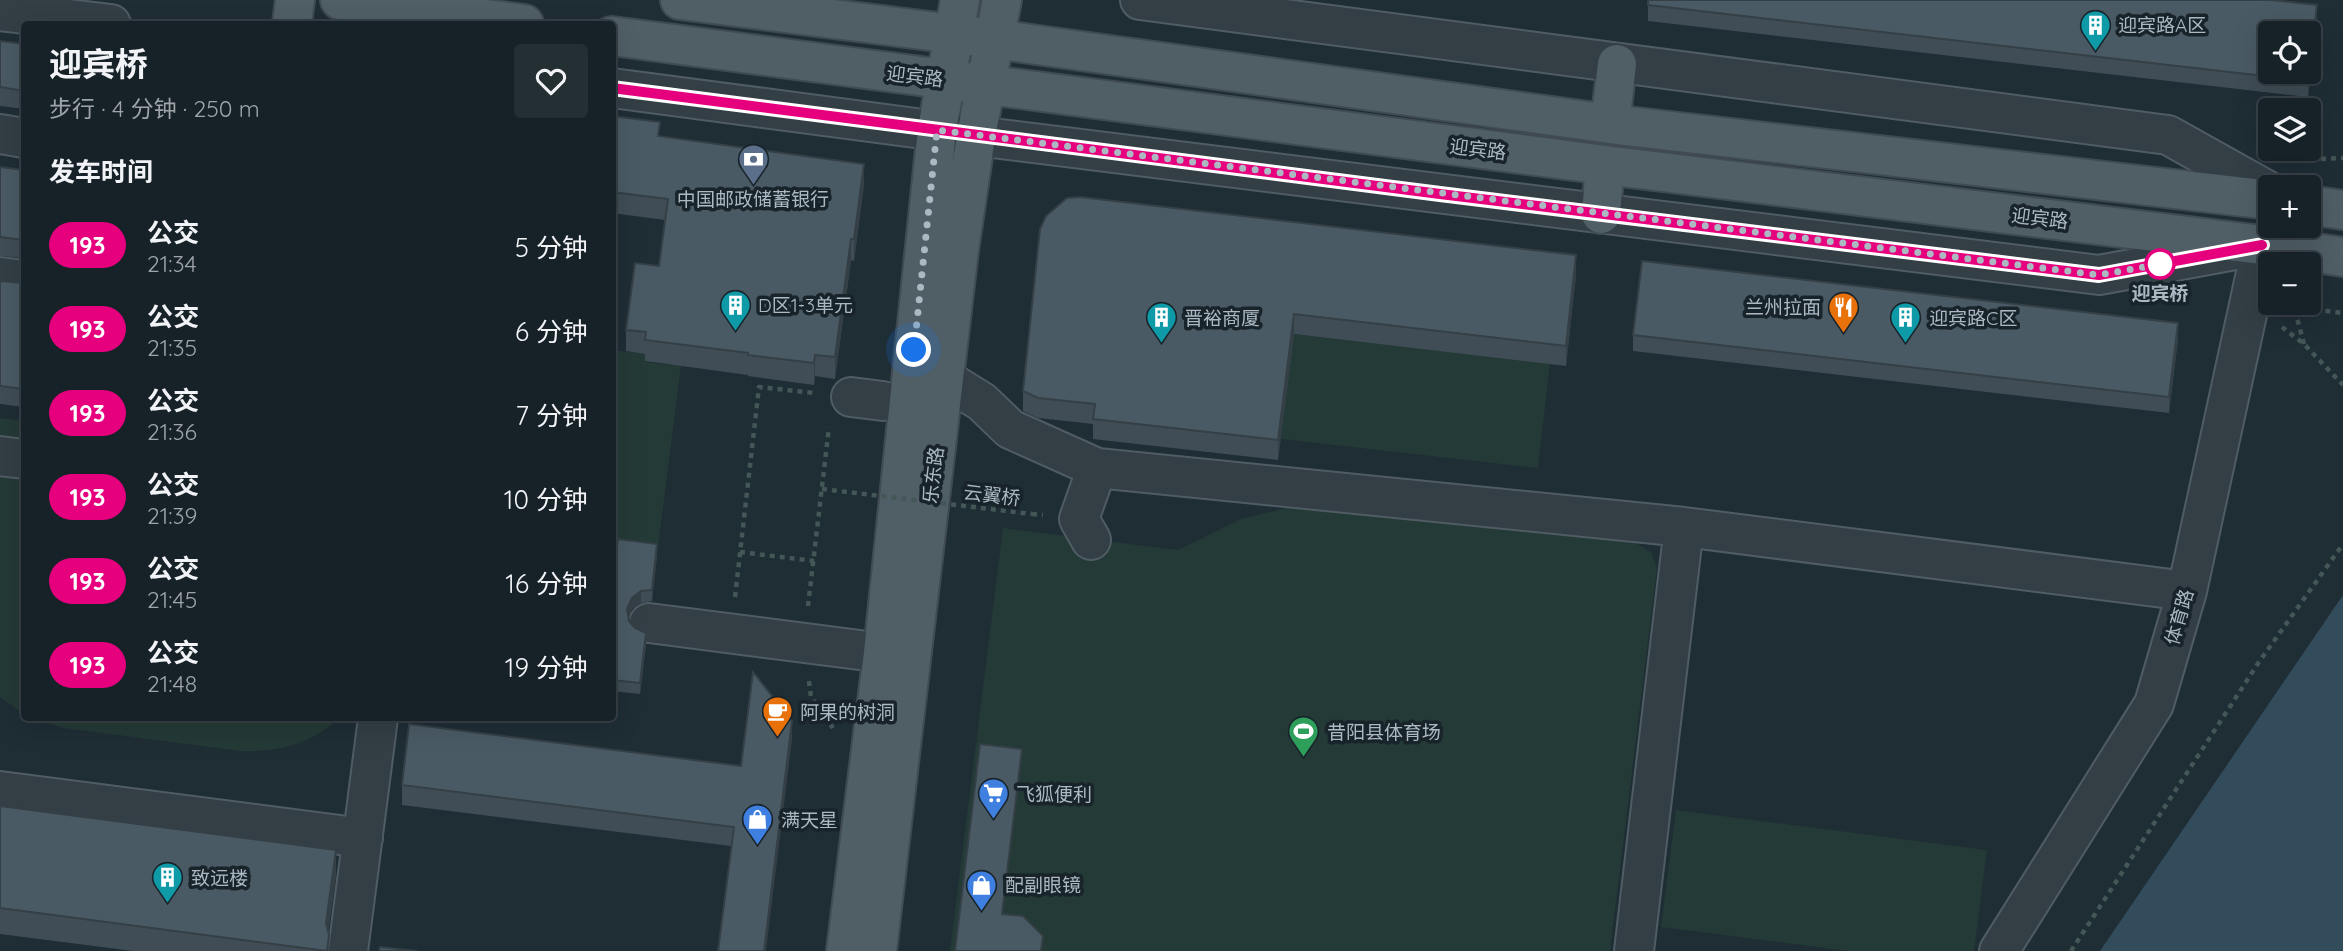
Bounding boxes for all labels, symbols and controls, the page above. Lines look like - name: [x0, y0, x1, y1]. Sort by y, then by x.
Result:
- building icon: 迎宾路A区: [2078, 8, 2112, 52]
- place label: 迎宾路A区: [2118, 13, 2206, 37]
- map controls: [2258, 21, 2321, 315]
- button: locate: [2258, 21, 2321, 84]
- text: 迎宾桥: [49, 43, 148, 84]
- button: heart: [514, 44, 588, 118]
- street label: 迎宾路: [885, 61, 945, 91]
- text: 步行 · 4 分钟 · 250 m: [49, 94, 260, 123]
- button: layers: [2258, 98, 2321, 161]
- street label: 迎宾路: [1448, 134, 1508, 164]
- bank icon: 中国邮政储蓄银行: [736, 143, 770, 187]
- text: 发车时间: [49, 155, 153, 188]
- button: +: [2258, 175, 2321, 238]
- place label: 中国邮政储蓄银行: [677, 187, 829, 211]
- street label: 迎宾路: [2010, 203, 2070, 233]
- text: 公交: [147, 216, 199, 249]
- text: 193: [70, 230, 105, 260]
- text: 5 分钟: [515, 231, 588, 264]
- text: 21:34: [147, 249, 197, 278]
- marker: 迎宾桥: [2145, 249, 2175, 279]
- button: −: [2258, 252, 2321, 315]
- place label: 迎宾桥: [2131, 281, 2189, 305]
- building icon: D区1-3单元: [718, 288, 752, 332]
- restaurant icon: 兰州拉面: [1827, 290, 1861, 334]
- place label: D区1-3单元: [758, 293, 853, 317]
- place label: 兰州拉面: [1745, 295, 1821, 319]
- text: 公交: [147, 300, 199, 333]
- building icon: 晋裕商厦: [1144, 301, 1178, 345]
- building icon: 迎宾路C区: [1889, 301, 1923, 345]
- place label: 晋裕商厦: [1184, 306, 1260, 330]
- place label: 迎宾路C区: [1929, 306, 2017, 330]
- text: 193: [70, 314, 105, 344]
- text: 6 分钟: [515, 315, 588, 348]
- your location: [896, 332, 931, 367]
- text: 21:35: [147, 333, 197, 362]
- text: 公交: [147, 384, 199, 417]
- text: 193: [70, 398, 105, 428]
- text: 7 分钟: [516, 399, 588, 432]
- text: 21:36: [147, 417, 197, 446]
- street label: 乐东路: [918, 445, 948, 505]
- text: 公交: [147, 468, 199, 501]
- street label: 云翼桥: [962, 480, 1022, 510]
- text: 193: [70, 482, 105, 512]
- text: 10 分钟: [504, 483, 588, 516]
- text: 21:39: [147, 501, 197, 530]
- text: 公交: [147, 552, 199, 585]
- text: 193: [70, 566, 105, 596]
- text: 16 分钟: [505, 567, 588, 600]
- text: 21:45: [147, 585, 197, 614]
- street label: 体育路: [2160, 586, 2198, 648]
- text: 公交: [147, 636, 199, 669]
- text: 193: [70, 650, 105, 680]
- text: 19 分钟: [505, 651, 588, 684]
- text: 21:48: [147, 669, 197, 698]
- cafe icon: 阿果的树洞: [760, 695, 794, 739]
- place label: 阿果的树洞: [800, 700, 895, 724]
- sports icon: 昔阳县体育场: [1287, 715, 1321, 759]
- place label: 昔阳县体育场: [1327, 720, 1441, 744]
- supermarket icon: 飞狐便利: [976, 777, 1010, 821]
- place label: 飞狐便利: [1016, 782, 1092, 806]
- shop icon: 满天星: [741, 803, 775, 847]
- place label: 满天星: [781, 808, 838, 832]
- building icon: 致远楼: [151, 861, 185, 905]
- place label: 致远楼: [191, 866, 248, 890]
- shop icon: 配副眼镜: [965, 868, 999, 912]
- place label: 配副眼镜: [1005, 873, 1081, 897]

